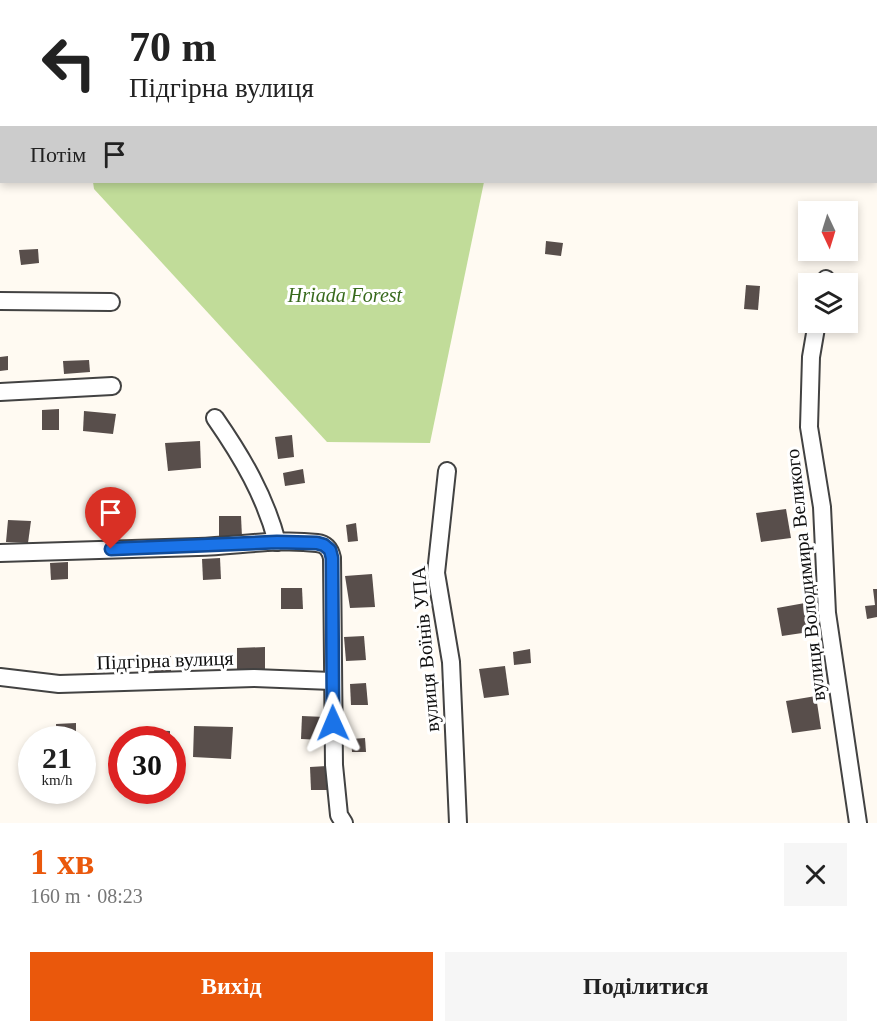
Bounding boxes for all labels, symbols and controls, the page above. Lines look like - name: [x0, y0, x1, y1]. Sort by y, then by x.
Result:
- icon: left: [30, 24, 108, 102]
- text: 70 m: [129, 24, 217, 70]
- text: Підгірна вулиця: [129, 73, 314, 103]
- icon: arrive: [98, 138, 131, 171]
- text: Потім: [30, 142, 86, 167]
- north arrow: [798, 201, 858, 261]
- map controls: [798, 201, 858, 333]
- button: layers: [798, 273, 858, 333]
- park label: Hriada Forest: [287, 284, 403, 306]
- street label: вулиця Володимира Великого: [781, 448, 830, 702]
- pin: [85, 487, 136, 549]
- icon: arrive: [94, 496, 127, 529]
- street label: вулиця Воїнів УПА: [407, 565, 444, 733]
- street label: Підгірна вулиця: [96, 647, 234, 674]
- position arrow: [301, 691, 365, 755]
- speed limit sign: 30: [108, 726, 186, 804]
- text: 21: [42, 741, 72, 774]
- text: km/h: [42, 772, 72, 788]
- text: 1 хв: [30, 842, 94, 882]
- button: close: [784, 843, 847, 906]
- text: 160 m · 08:23: [30, 885, 143, 907]
- button: Вихід: [30, 952, 433, 1021]
- button: Поділитися: [445, 952, 847, 1021]

